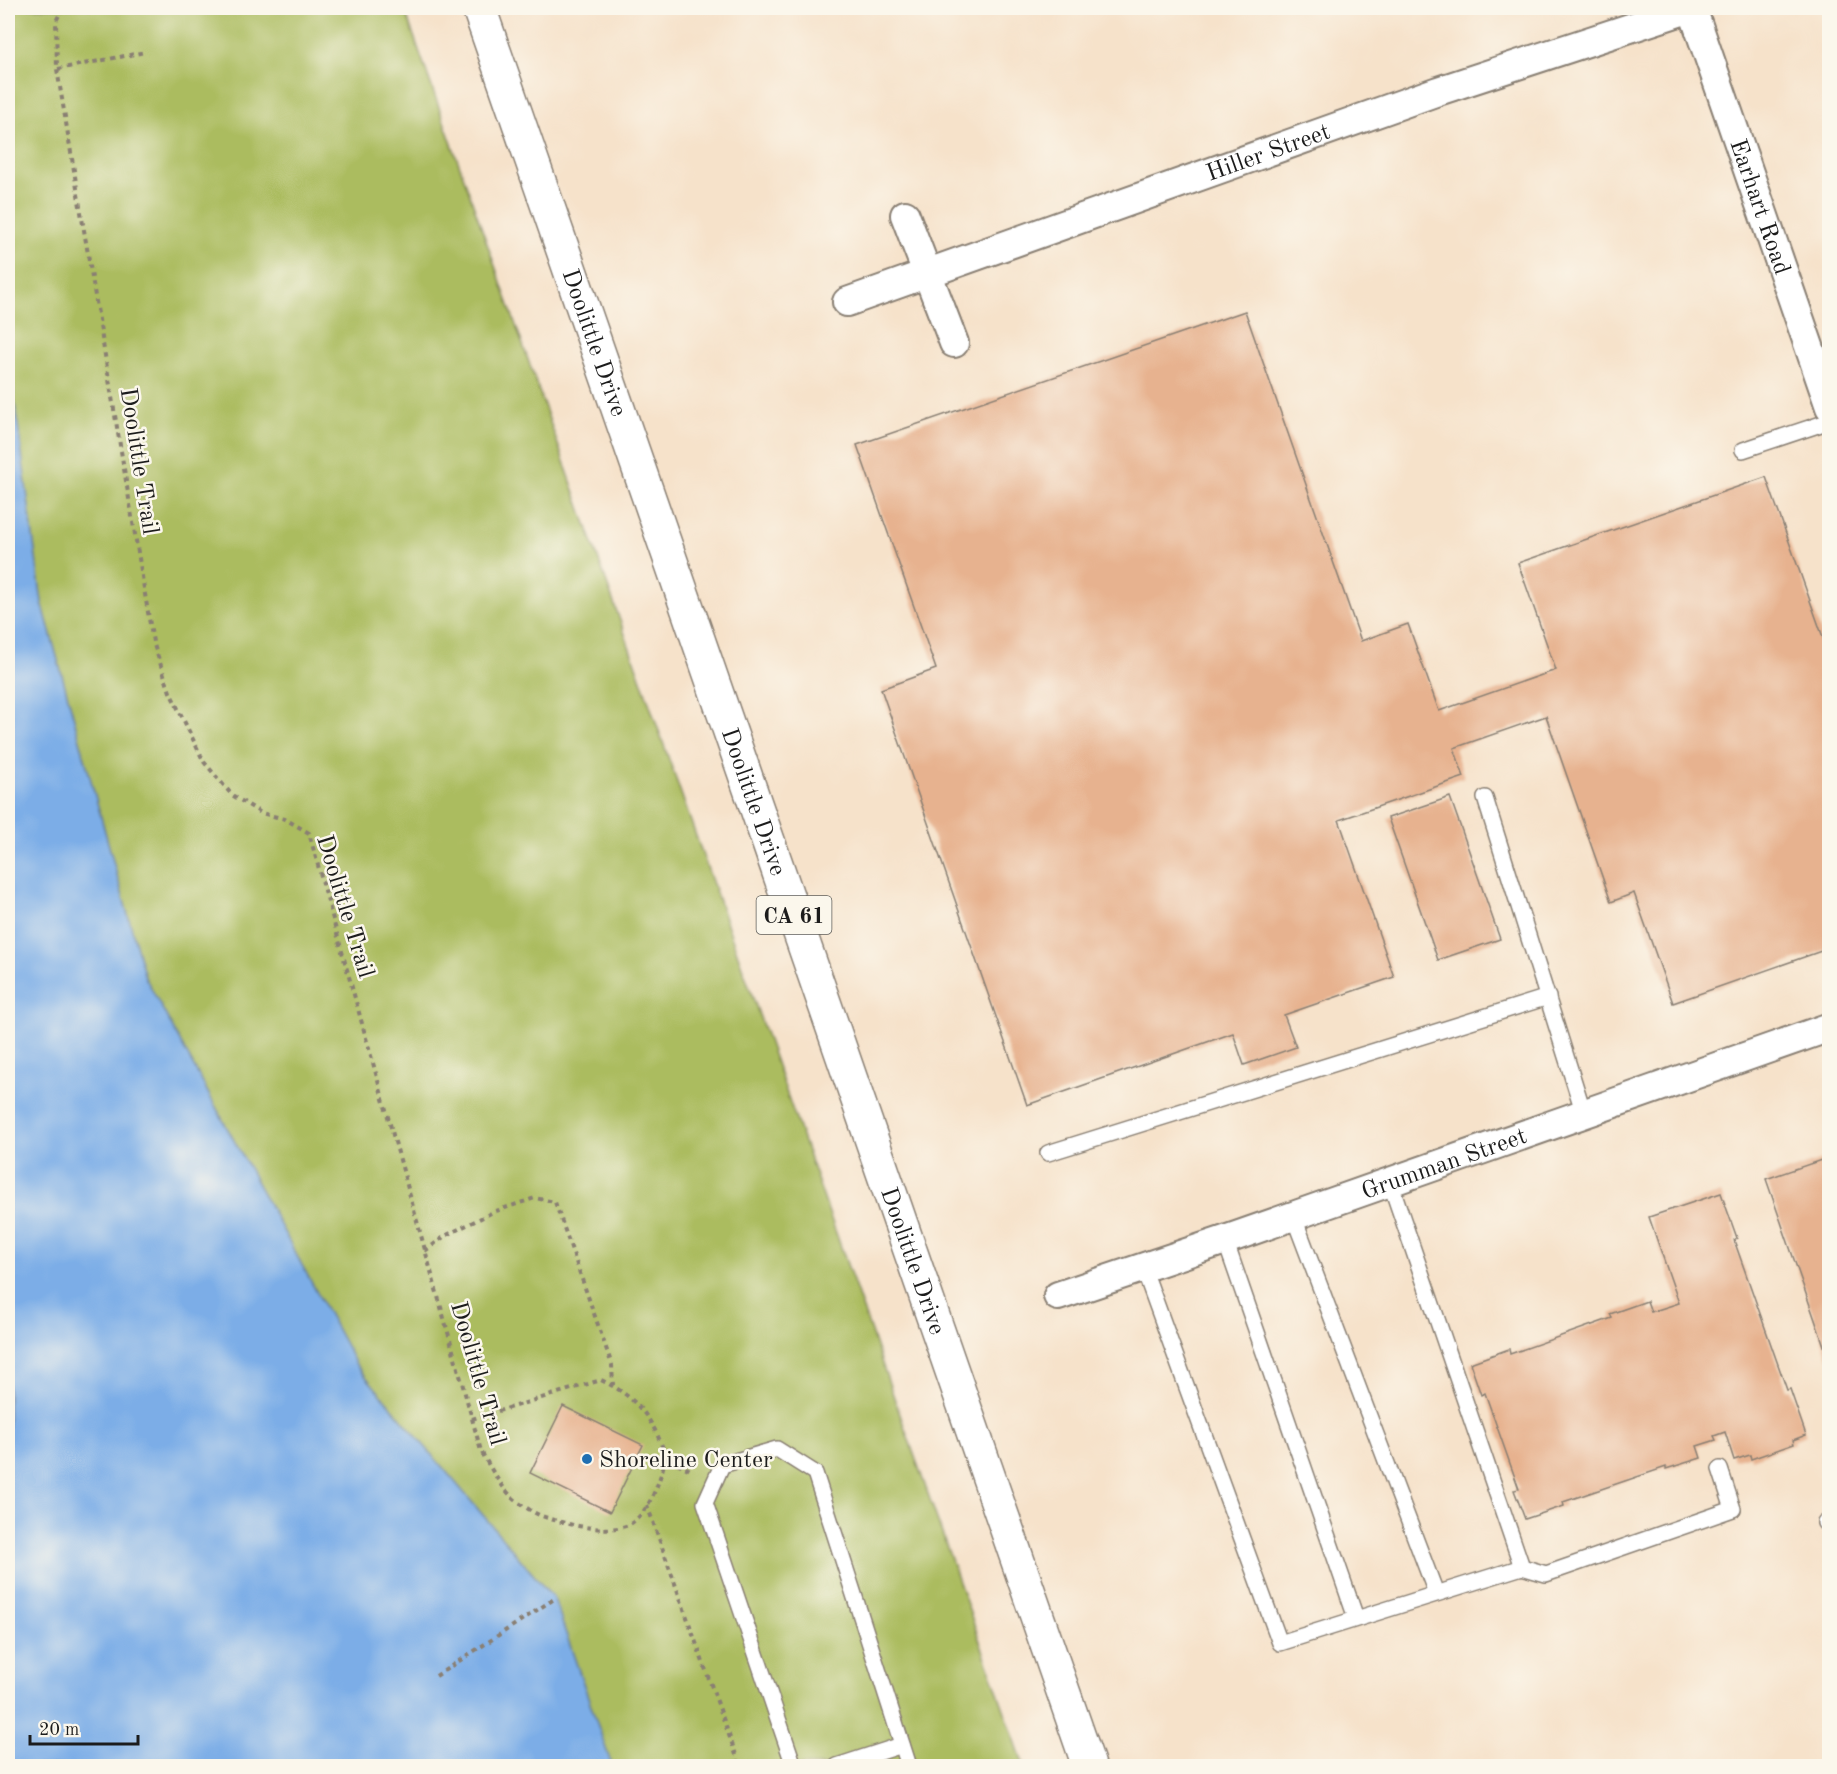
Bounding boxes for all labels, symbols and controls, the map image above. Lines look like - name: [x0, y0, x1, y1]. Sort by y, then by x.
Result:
- street label: Hiller Street: [1204, 120, 1334, 187]
- street label: Earhart Road: [1724, 136, 1793, 278]
- street label: Doolittle Drive: [557, 266, 630, 420]
- street label: Doolittle Trail: [115, 386, 161, 536]
- street label: Doolittle Drive: [716, 725, 789, 879]
- street label: Doolittle Trail: [311, 832, 377, 981]
- road number: CA 61: [756, 896, 832, 934]
- street label: Grumman Street: [1359, 1125, 1530, 1205]
- street label: Doolittle Drive: [875, 1185, 948, 1338]
- street label: Doolittle Trail: [445, 1299, 509, 1448]
- place label: Shoreline Center: [599, 1449, 773, 1473]
- marker: Shoreline Center: [580, 1452, 594, 1466]
- scale bar: [30, 1708, 138, 1746]
- text: 20 m: [39, 1721, 79, 1739]

